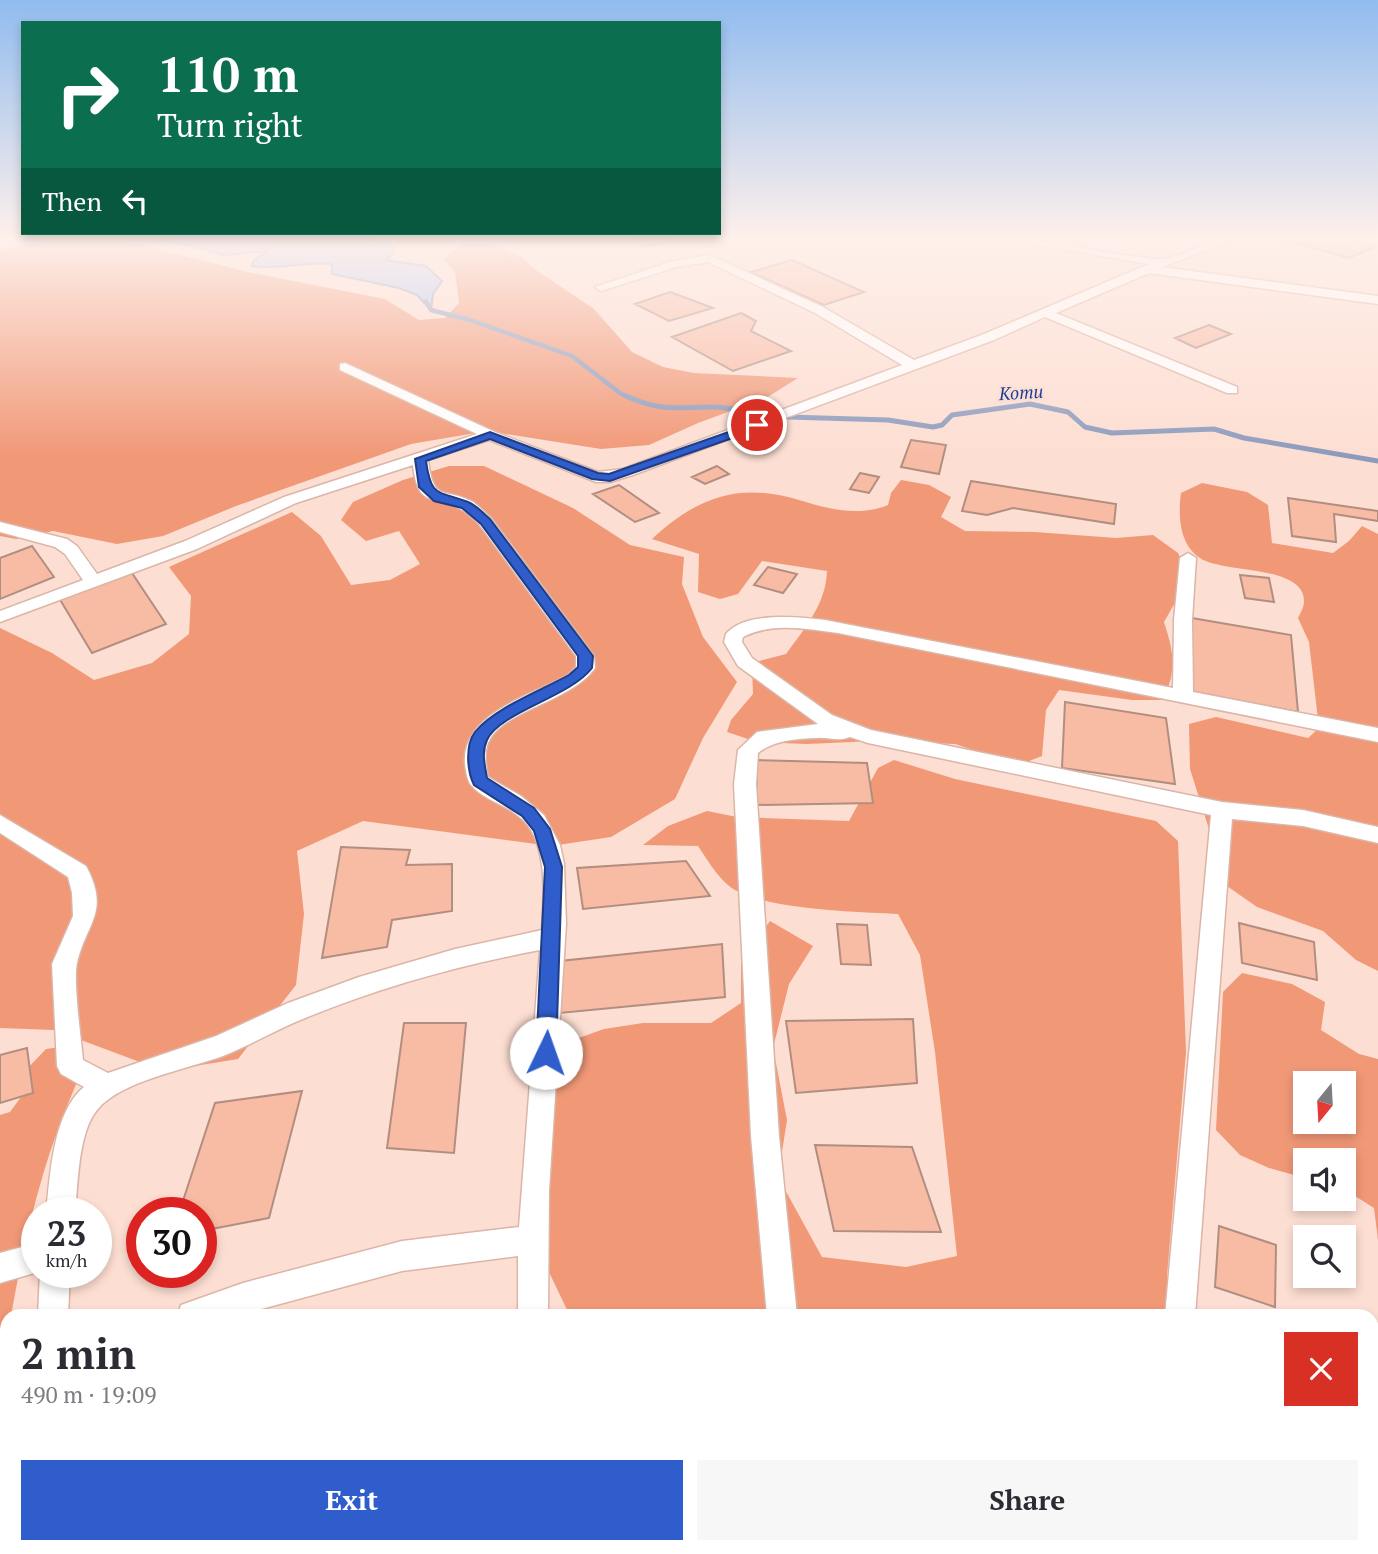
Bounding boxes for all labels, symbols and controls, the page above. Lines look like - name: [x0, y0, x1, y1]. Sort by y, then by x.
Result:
- text: 110 m: [157, 41, 299, 106]
- icon: right: [42, 49, 133, 140]
- text: Turn right: [157, 104, 303, 146]
- icon: left: [116, 182, 154, 220]
- text: Then: [42, 184, 102, 218]
- water label: Komu: [997, 379, 1044, 405]
- pin: [727, 395, 787, 455]
- icon: arrive: [738, 406, 776, 444]
- position arrow: [509, 1016, 583, 1090]
- north arrow: [1293, 1071, 1356, 1134]
- map controls: [1293, 1071, 1356, 1288]
- button: sound: [1293, 1148, 1356, 1211]
- speed limit sign: 30: [126, 1197, 217, 1288]
- text: 23: [47, 1210, 86, 1256]
- button: search: [1293, 1225, 1356, 1288]
- text: km/h: [46, 1248, 87, 1272]
- text: 2 min: [21, 1325, 136, 1381]
- button: close: [1284, 1332, 1358, 1406]
- text: 490 m · 19:09: [21, 1379, 156, 1410]
- button: Exit: [21, 1460, 683, 1540]
- button: Share: [697, 1460, 1358, 1540]

